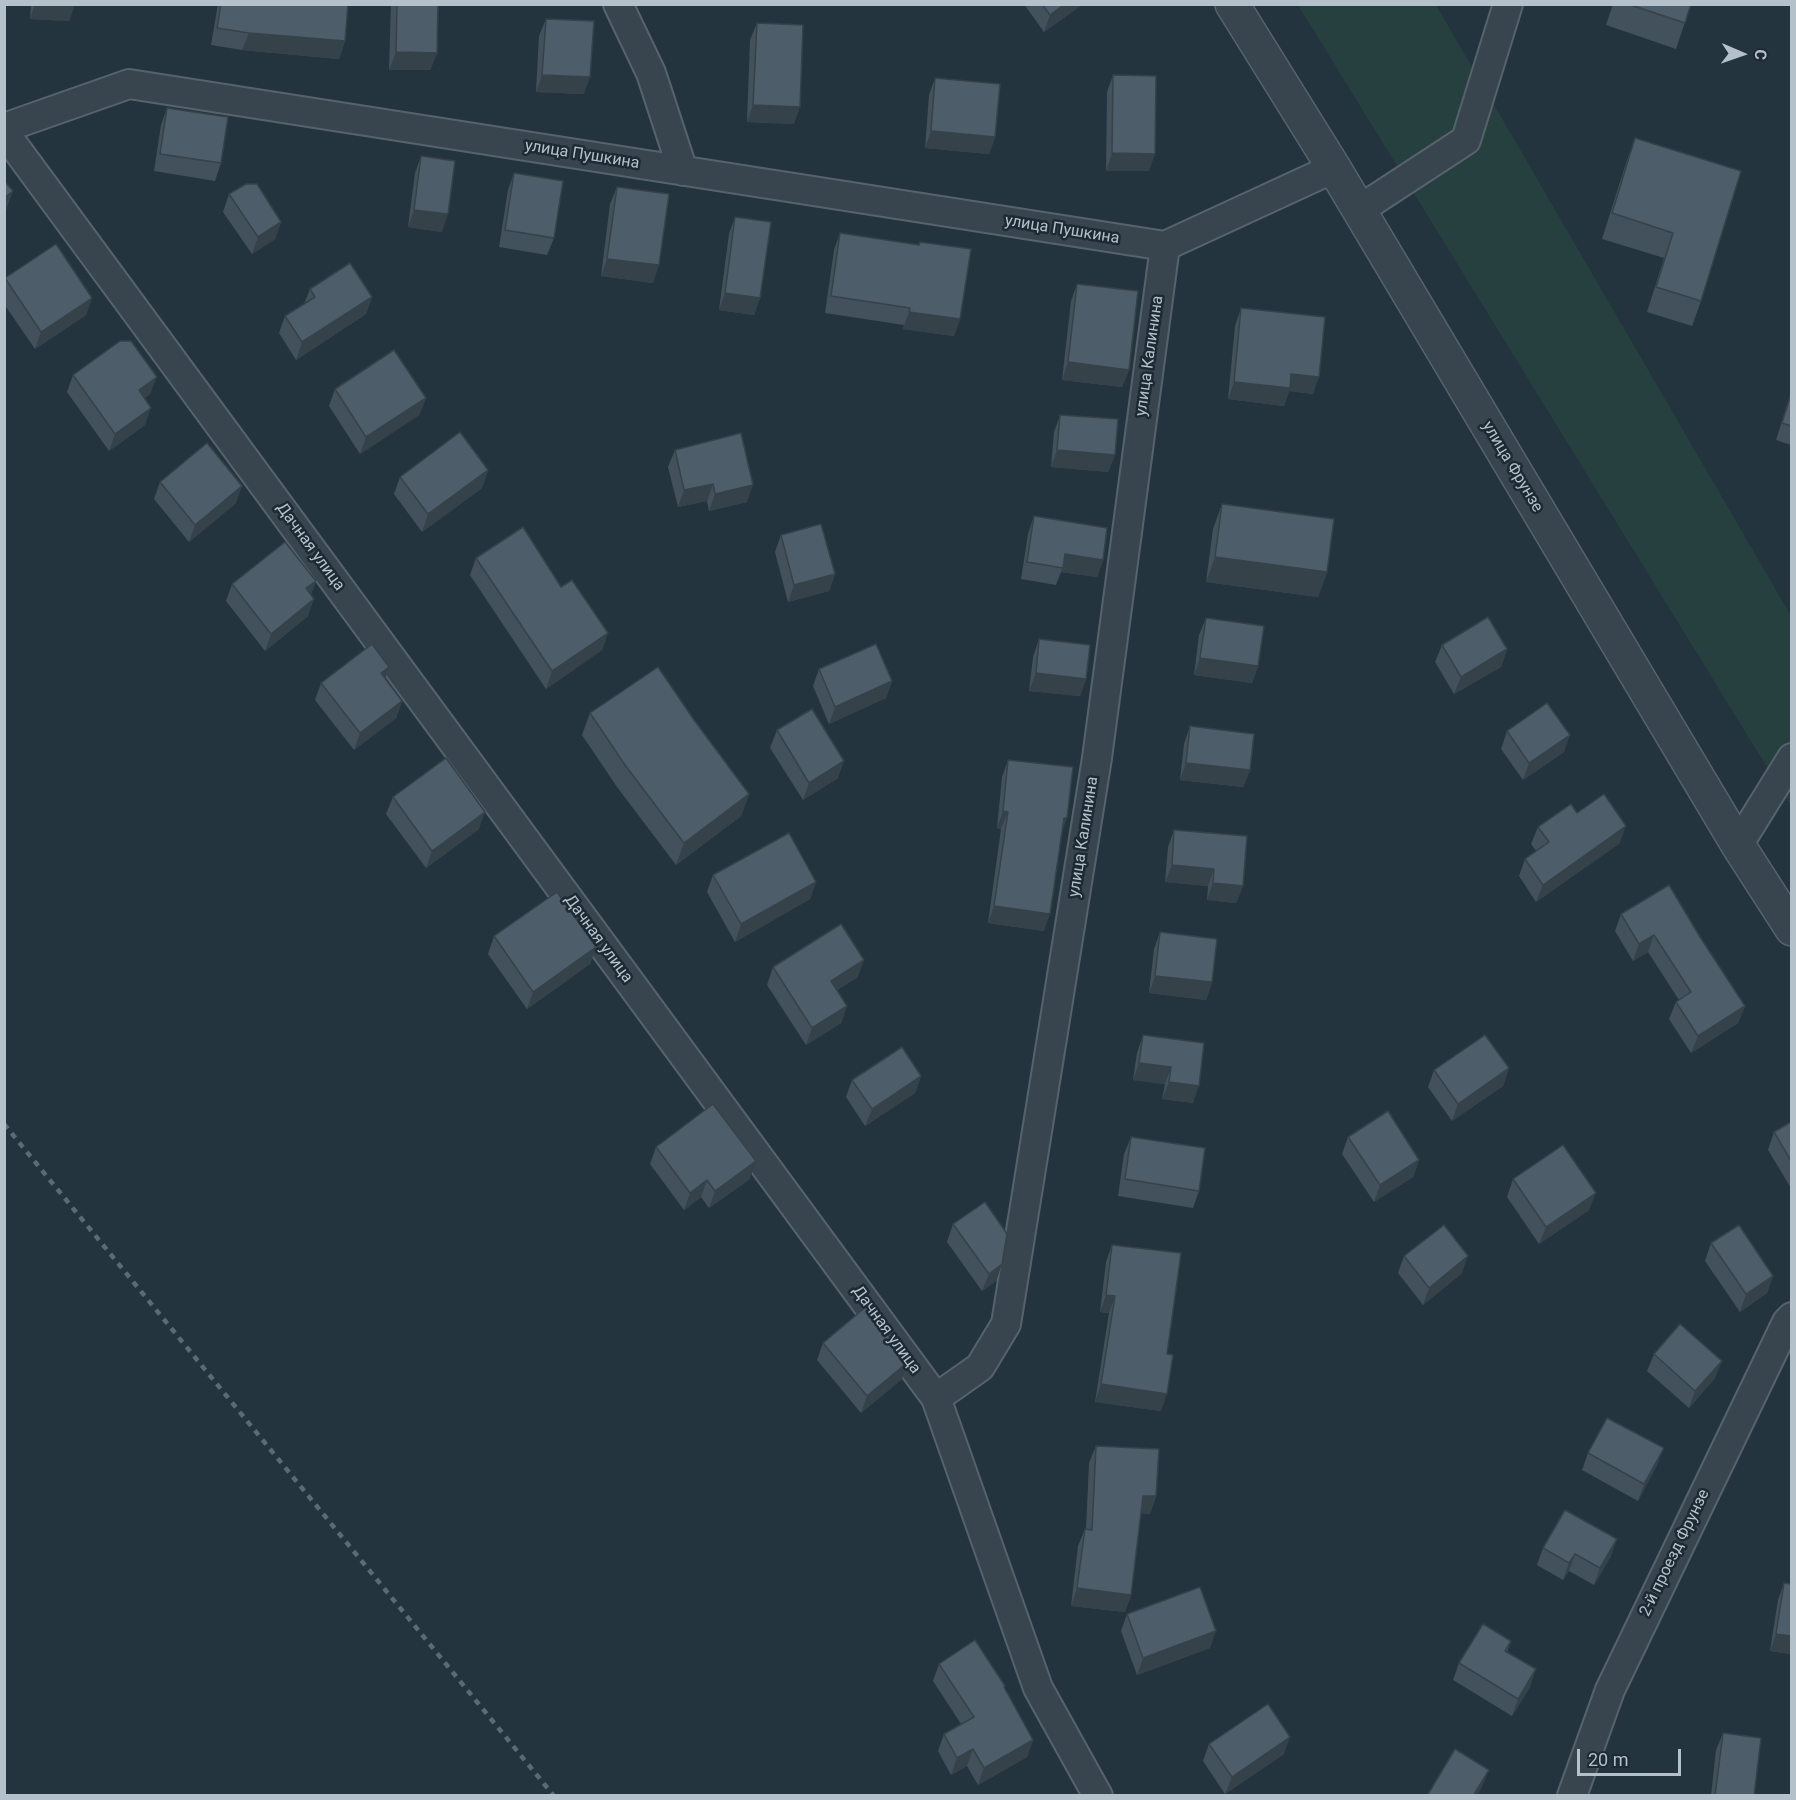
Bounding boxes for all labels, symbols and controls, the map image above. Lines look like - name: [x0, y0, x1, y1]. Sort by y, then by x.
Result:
- north arrow: [1712, 24, 1772, 84]
- text: С: [1751, 49, 1770, 60]
- street label: улица Пушкина: [523, 136, 641, 174]
- street label: улица Пушкина: [1003, 211, 1121, 249]
- street label: улица Калинина: [1132, 294, 1168, 418]
- street label: улица Фрунзе: [1477, 418, 1547, 516]
- street label: Дачная улица: [272, 499, 348, 595]
- street label: улица Калинина: [1065, 775, 1103, 899]
- street label: Дачная улица: [560, 891, 636, 987]
- street label: Дачная улица: [848, 1282, 924, 1378]
- street label: 2-й проезд Фрунзе: [1636, 1486, 1714, 1620]
- scale bar: [1580, 1737, 1684, 1775]
- text: 20 m: [1588, 1749, 1628, 1770]

